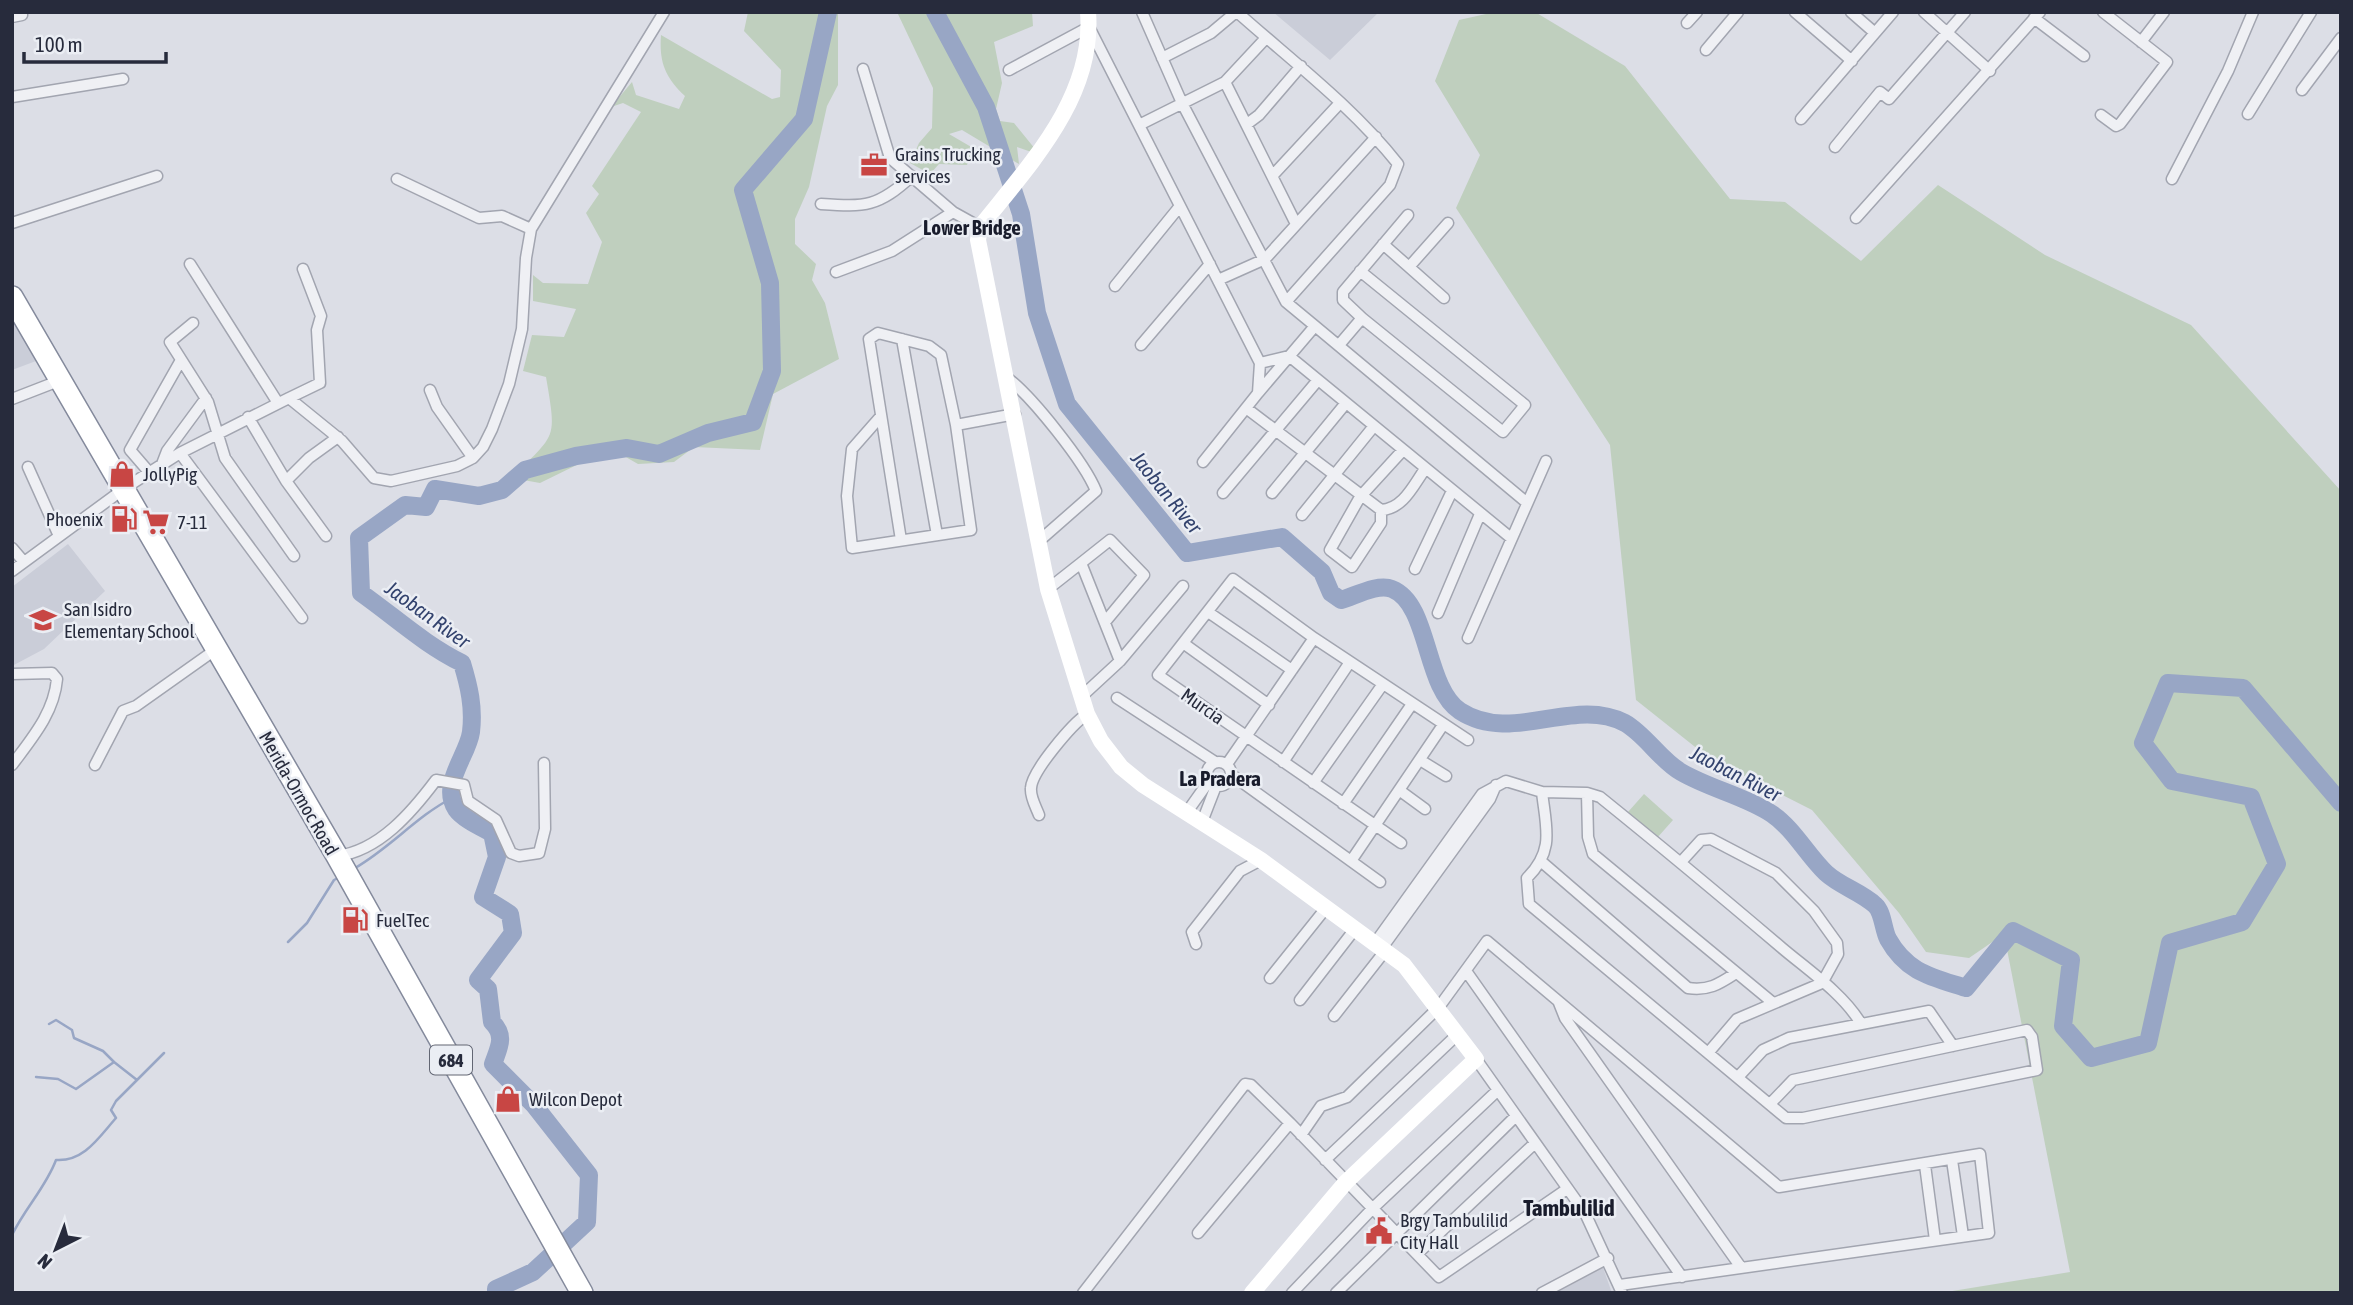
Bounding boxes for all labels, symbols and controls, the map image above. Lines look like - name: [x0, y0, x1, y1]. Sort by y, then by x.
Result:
- scale bar: [24, 21, 166, 65]
- text: 100 m: [35, 32, 83, 56]
- place label: Grains Trucking services: [895, 143, 1001, 187]
- office icon: Grains Trucking services: [859, 150, 889, 180]
- district label: Lower Bridge: [923, 215, 1021, 239]
- water label: Jaoban River: [1126, 445, 1208, 539]
- shop icon: JollyPig: [107, 459, 137, 489]
- place label: JollyPig: [143, 463, 198, 485]
- fuel station icon: Phoenix: [109, 504, 139, 534]
- supermarket icon: 7-11: [141, 507, 171, 537]
- place label: Phoenix: [46, 508, 103, 530]
- place label: 7-11: [177, 511, 208, 533]
- water label: Jaoban River: [380, 575, 476, 653]
- place label: San Isidro Elementary School: [64, 598, 195, 642]
- school or university icon: San Isidro Elementary School: [28, 605, 58, 635]
- street label: Murcia: [1177, 683, 1229, 729]
- street label: Merida-Ormoc Road: [255, 727, 343, 859]
- water label: Jaoban River: [1686, 739, 1786, 806]
- district label: La Pradera: [1179, 766, 1261, 790]
- fuel station icon: FuelTec: [340, 905, 370, 935]
- place label: FuelTec: [376, 909, 430, 931]
- road number: 684: [430, 1045, 472, 1074]
- shop icon: Wilcon Depot: [493, 1084, 523, 1114]
- place label: Wilcon Depot: [529, 1088, 622, 1110]
- district label: Tambulilid: [1523, 1195, 1615, 1221]
- place label: Brgy Tambulilid City Hall: [1400, 1209, 1508, 1253]
- north arrow: [21, 1214, 91, 1284]
- public building icon: Brgy Tambulilid City Hall: [1364, 1216, 1394, 1246]
- text: N: [33, 1250, 56, 1274]

